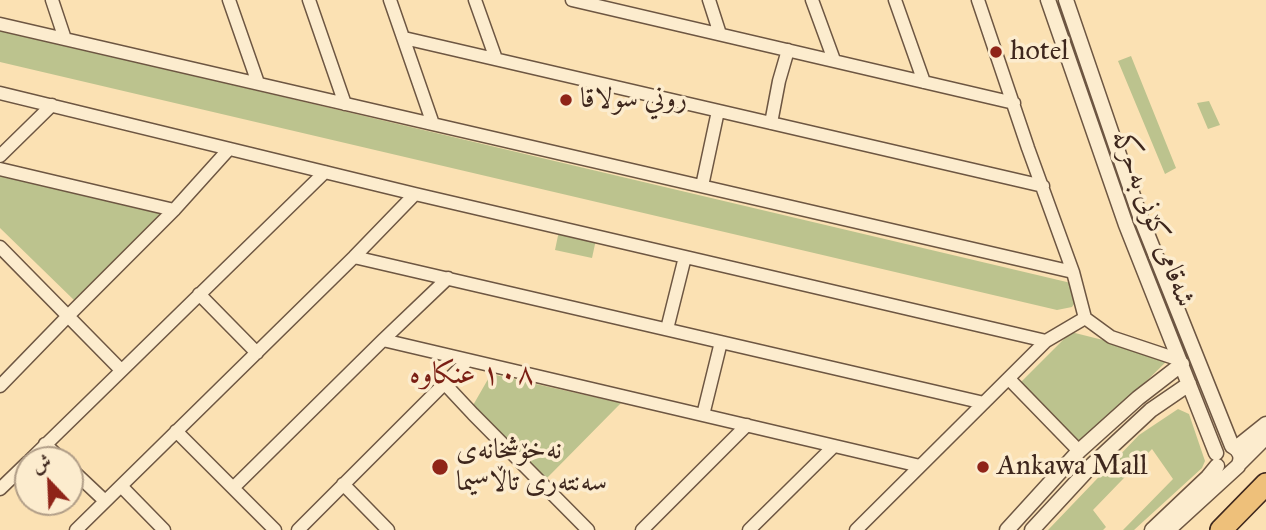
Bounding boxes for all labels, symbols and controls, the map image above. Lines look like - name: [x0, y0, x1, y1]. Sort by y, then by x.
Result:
- place label: hotel: [1010, 35, 1069, 69]
- marker: hotel: [988, 44, 1004, 60]
- place label: روني سولاقا: [580, 83, 687, 117]
- marker: روني سولاقا: [558, 92, 574, 108]
- street label: شەقامی کۆنی بەحرکە: [1103, 126, 1201, 312]
- district label: ١٠٨ عنکاوە: [409, 358, 535, 394]
- place label: نەخۆشخانەی سەنتەری تاڵاسیما: [456, 434, 607, 500]
- north arrow: [14, 446, 84, 516]
- text: ش: [28, 449, 55, 477]
- place label: Ankawa Mall: [997, 450, 1148, 484]
- marker: نەخۆشخانەی سەنتەری تاڵاسیما: [430, 457, 450, 477]
- marker: Ankawa Mall: [975, 459, 991, 475]

